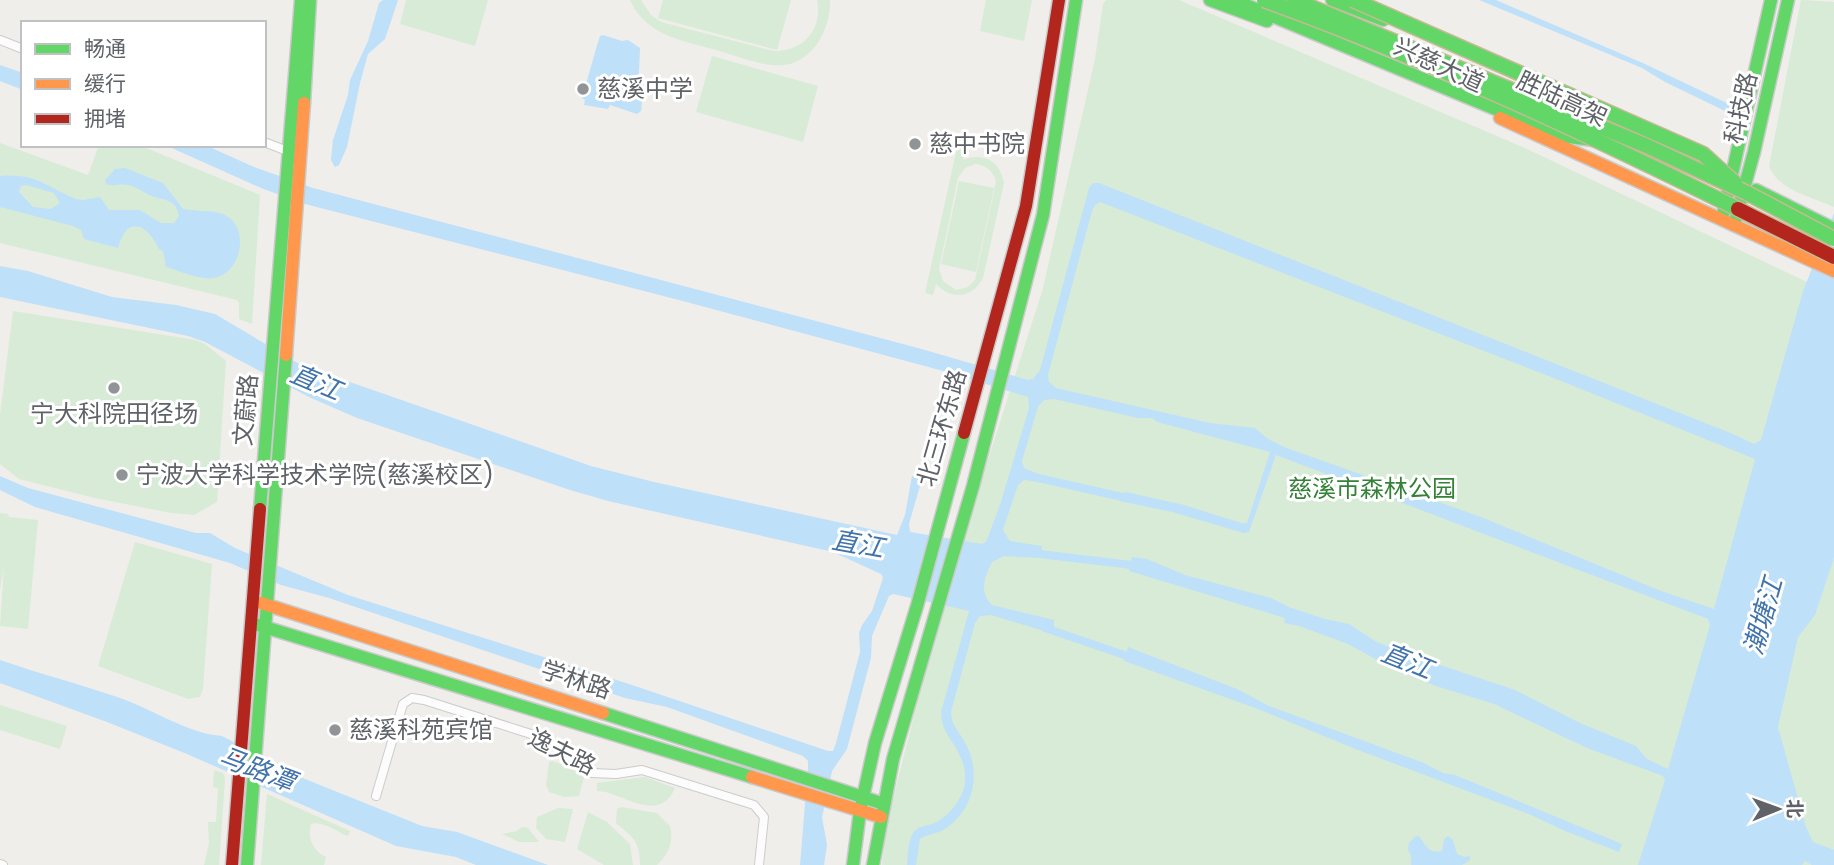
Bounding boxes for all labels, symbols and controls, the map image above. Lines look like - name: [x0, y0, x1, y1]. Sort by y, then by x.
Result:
- legend: [21, 21, 266, 147]
- street label: 兴慈大道: [1389, 29, 1490, 100]
- text: 畅通: [84, 34, 126, 63]
- street label: 胜陆高架: [1512, 63, 1613, 134]
- text: 缓行: [84, 69, 126, 98]
- street label: 科技路: [1716, 69, 1765, 147]
- place label: 慈溪中学: [597, 72, 693, 105]
- marker: 慈溪中学: [575, 81, 591, 97]
- text: 拥堵: [84, 104, 126, 133]
- place label: 慈中书院: [929, 127, 1025, 160]
- marker: 慈中书院: [907, 136, 923, 152]
- water label: 直江: [285, 355, 350, 410]
- street label: 北三环东路: [909, 366, 974, 490]
- street label: 文蔚路: [226, 373, 265, 447]
- marker: 宁大科院田径场: [106, 380, 122, 396]
- place label: 宁大科院田径场: [30, 397, 198, 430]
- place label: 宁波大学科学技术学院(慈溪校区): [136, 458, 494, 491]
- marker: 宁波大学科学技术学院(慈溪校区): [114, 467, 130, 483]
- park label: 慈溪市森林公园: [1288, 472, 1456, 505]
- water label: 直江: [829, 522, 890, 567]
- water label: 潮塘江: [1735, 571, 1792, 658]
- water label: 直江: [1376, 635, 1441, 689]
- street label: 学林路: [537, 653, 615, 706]
- place label: 慈溪科苑宾馆: [349, 713, 493, 746]
- street label: 逸夫路: [523, 721, 602, 783]
- marker: 慈溪科苑宾馆: [327, 722, 343, 738]
- water label: 马路潭: [214, 738, 304, 801]
- north arrow: [1743, 774, 1813, 844]
- text: 北: [1781, 799, 1808, 818]

